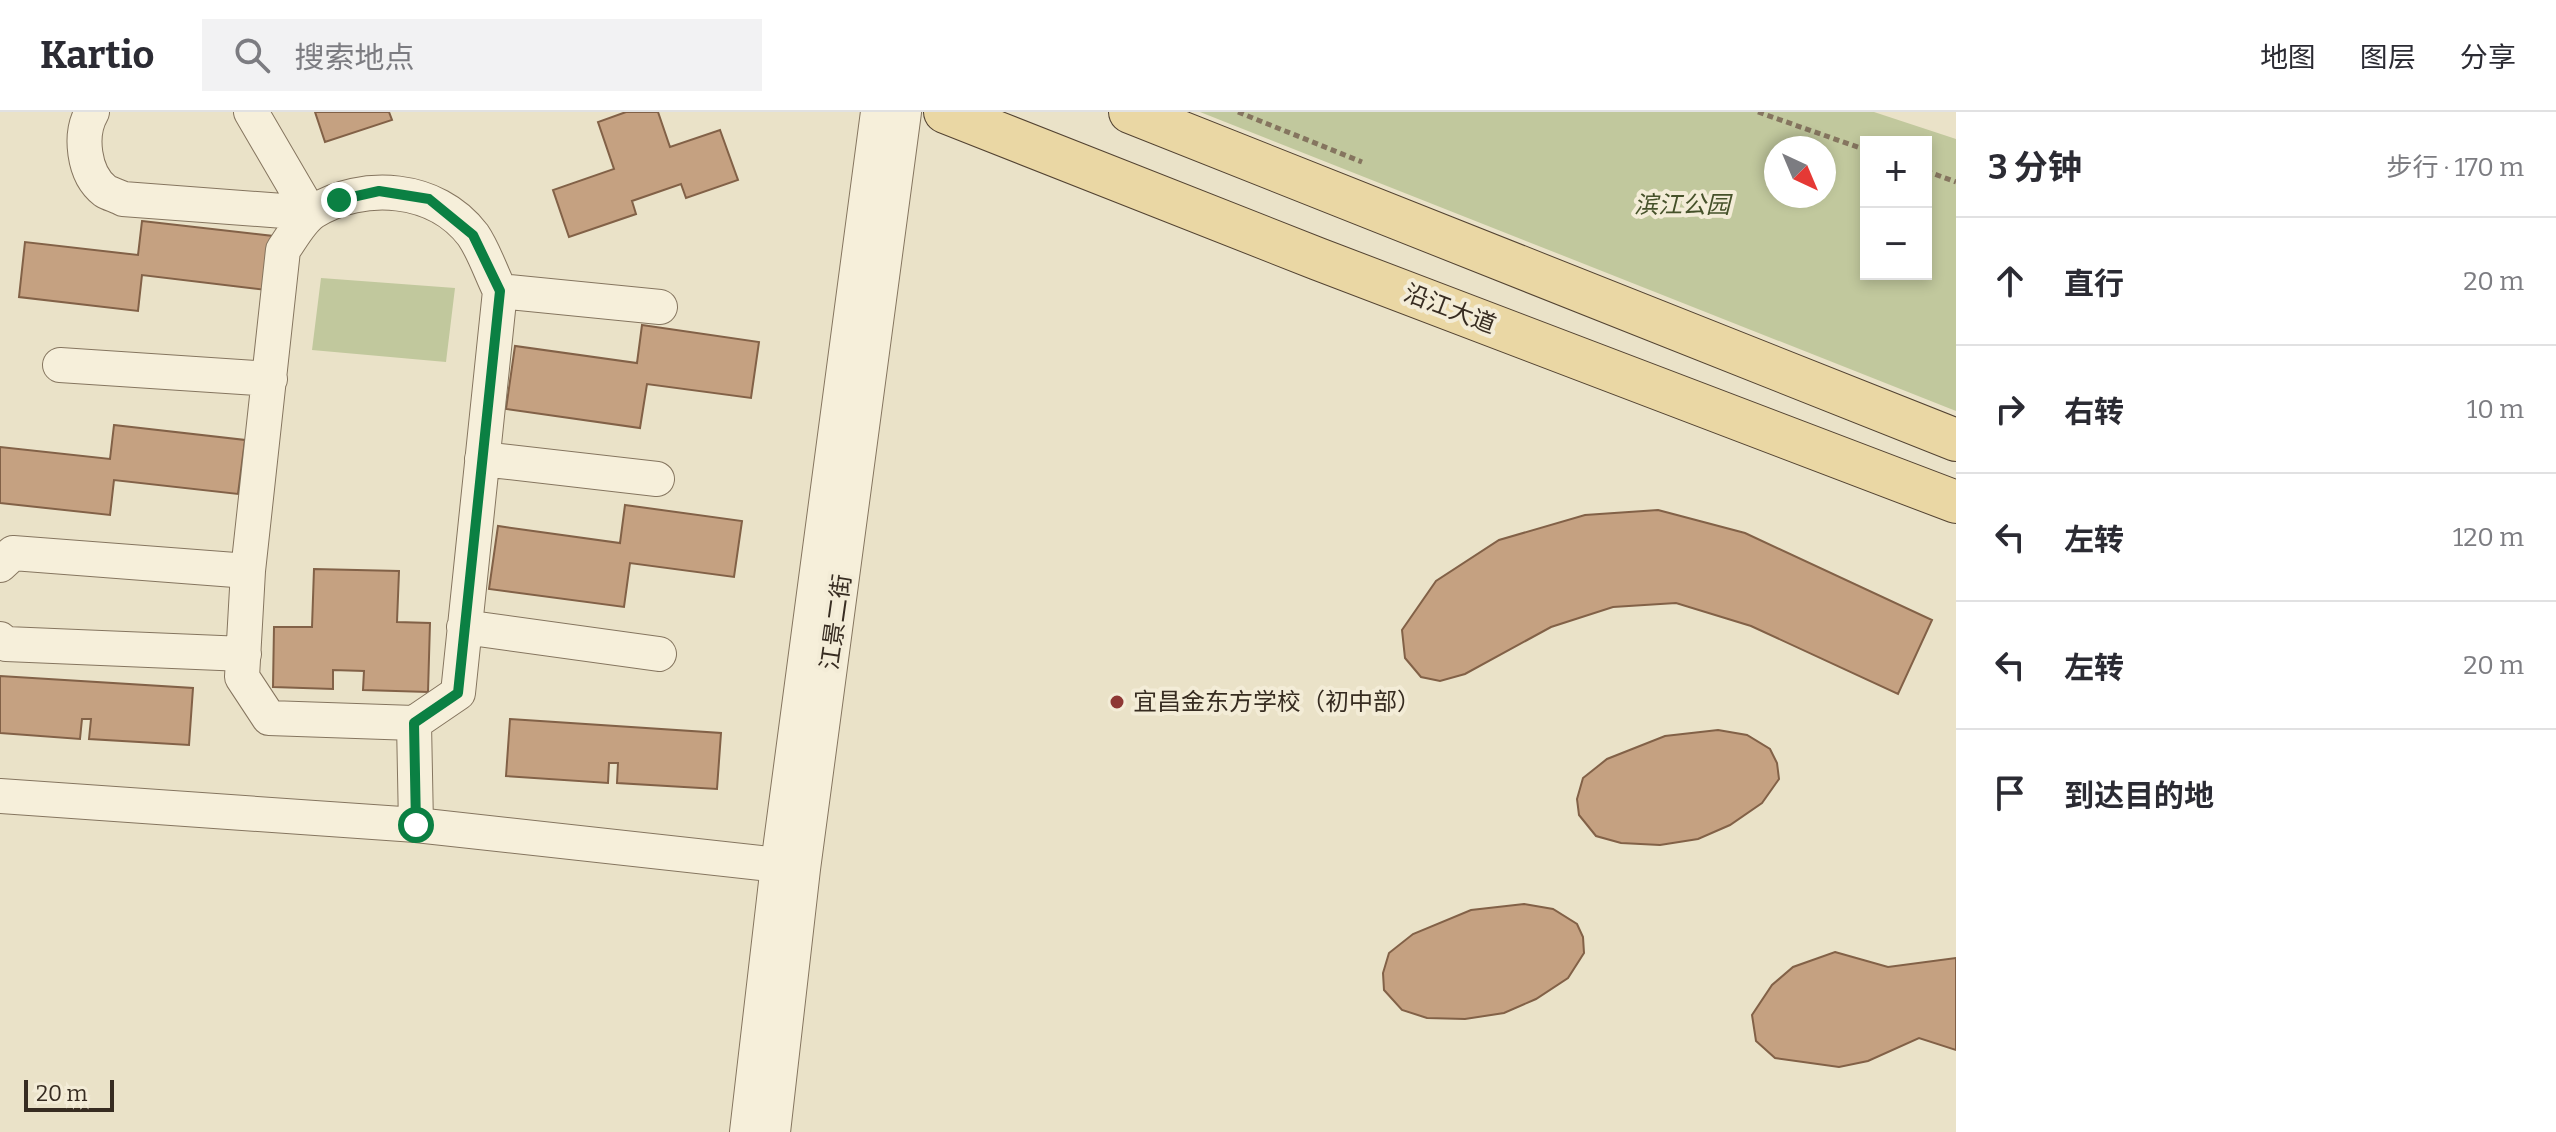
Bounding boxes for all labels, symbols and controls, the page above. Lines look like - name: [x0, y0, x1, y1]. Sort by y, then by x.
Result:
- search box: [202, 19, 762, 91]
- text: Kartio: [40, 32, 154, 78]
- icon: search: [230, 33, 274, 77]
- text: 搜索地点: [294, 40, 414, 76]
- text: 地图: [2260, 41, 2316, 74]
- text: 图层: [2360, 41, 2416, 74]
- text: 分享: [2460, 41, 2516, 74]
- north arrow: [1764, 136, 1836, 208]
- map controls: [1860, 136, 1932, 280]
- button: +: [1860, 136, 1932, 208]
- text: 3 分钟: [1988, 147, 2082, 188]
- text: 步行 · 170 m: [2387, 152, 2524, 183]
- route end: [321, 182, 357, 218]
- park label: 滨江公园: [1634, 191, 1733, 219]
- button: −: [1860, 208, 1932, 280]
- icon: ahead: [1988, 259, 2032, 303]
- text: 直行: [2064, 266, 2124, 302]
- text: 20 m: [2463, 266, 2524, 297]
- street label: 沿江大道: [1400, 279, 1500, 339]
- icon: right: [1988, 387, 2032, 431]
- text: 右转: [2064, 394, 2124, 430]
- text: 10 m: [2467, 394, 2524, 425]
- icon: left: [1988, 515, 2032, 559]
- text: 左转: [2064, 522, 2124, 558]
- text: 120 m: [2453, 522, 2524, 553]
- street label: 江景二街: [815, 573, 857, 671]
- icon: left: [1988, 643, 2032, 687]
- text: 左转: [2064, 650, 2124, 686]
- text: 20 m: [2463, 650, 2524, 681]
- place label: 宜昌金东方学校（初中部）: [1133, 688, 1421, 716]
- marker: 宜昌金东方学校（初中部）: [1108, 693, 1126, 711]
- icon: arrive: [1988, 771, 2032, 815]
- text: 到达目的地: [2064, 778, 2214, 814]
- route start: [398, 807, 434, 843]
- scale bar: [24, 1076, 114, 1112]
- text: 20 m: [36, 1080, 87, 1107]

